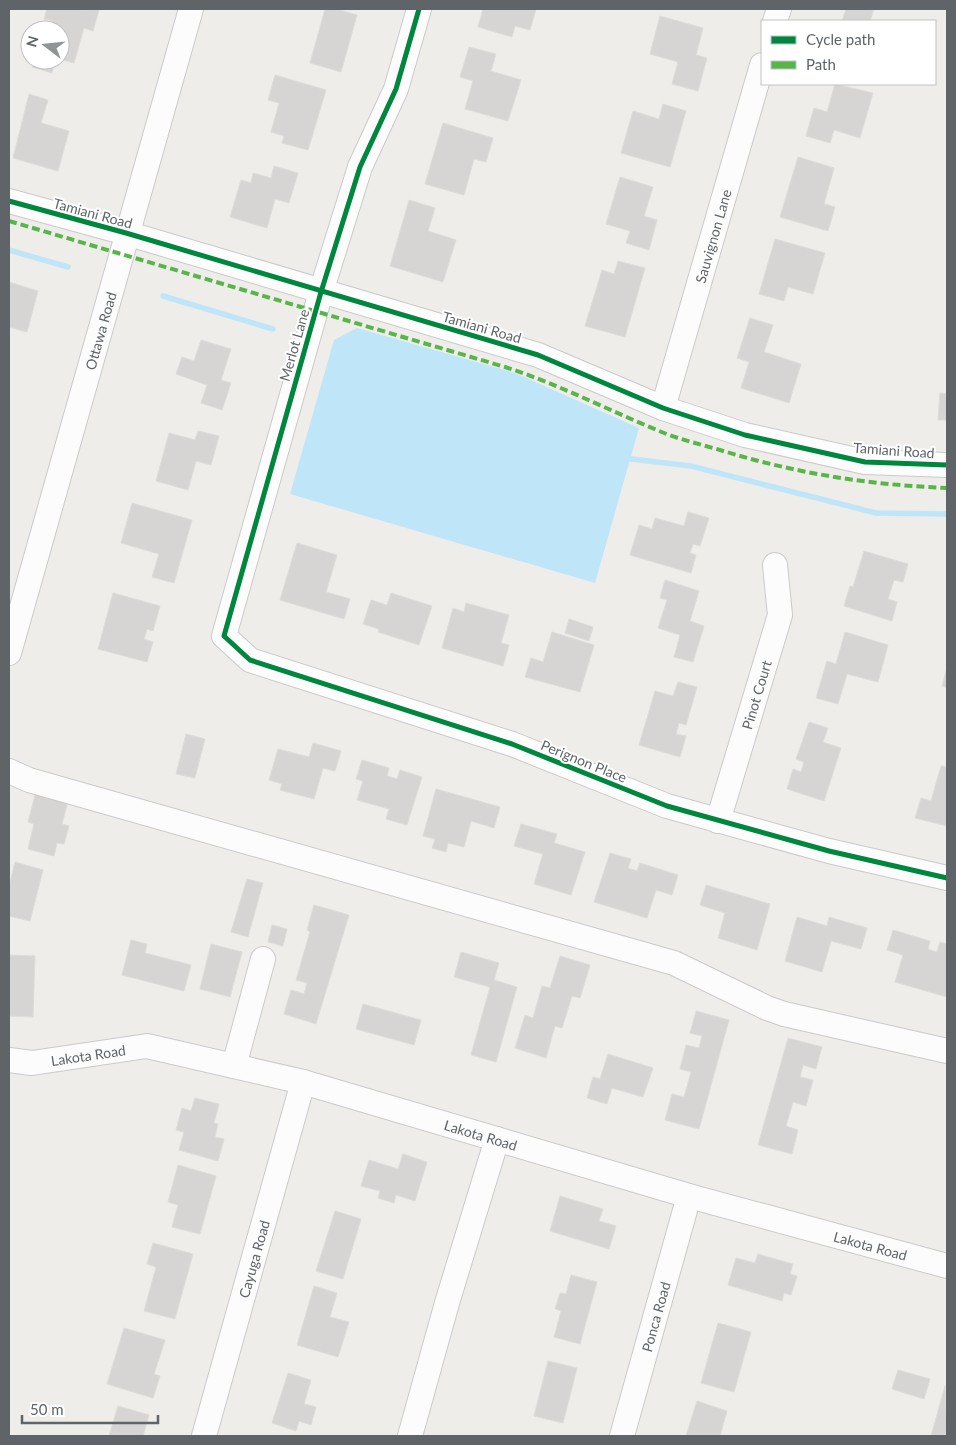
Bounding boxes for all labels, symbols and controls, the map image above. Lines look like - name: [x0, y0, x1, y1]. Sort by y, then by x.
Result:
- north arrow: [20, 20, 70, 70]
- legend: [761, 20, 936, 85]
- text: Cycle path: [806, 30, 875, 48]
- text: N: [22, 34, 42, 49]
- text: Path: [806, 55, 836, 73]
- street label: Sauvignon Lane: [691, 187, 734, 285]
- street label: Tamiani Road: [52, 194, 134, 232]
- street label: Ottawa Road: [81, 290, 119, 372]
- street label: Merlot Lane: [276, 307, 312, 383]
- street label: Tamiani Road: [441, 308, 523, 346]
- street label: Tamiani Road: [853, 439, 935, 461]
- street label: Pinot Court: [738, 658, 774, 731]
- street label: Perignon Place: [539, 736, 629, 786]
- street label: Lakota Road: [50, 1041, 127, 1069]
- street label: Lakota Road: [442, 1116, 519, 1153]
- street label: Cayuga Road: [235, 1218, 273, 1300]
- street label: Lakota Road: [832, 1227, 909, 1263]
- street label: Ponca Road: [637, 1280, 673, 1354]
- scale bar: [22, 1392, 159, 1424]
- text: 50 m: [30, 1400, 64, 1418]

